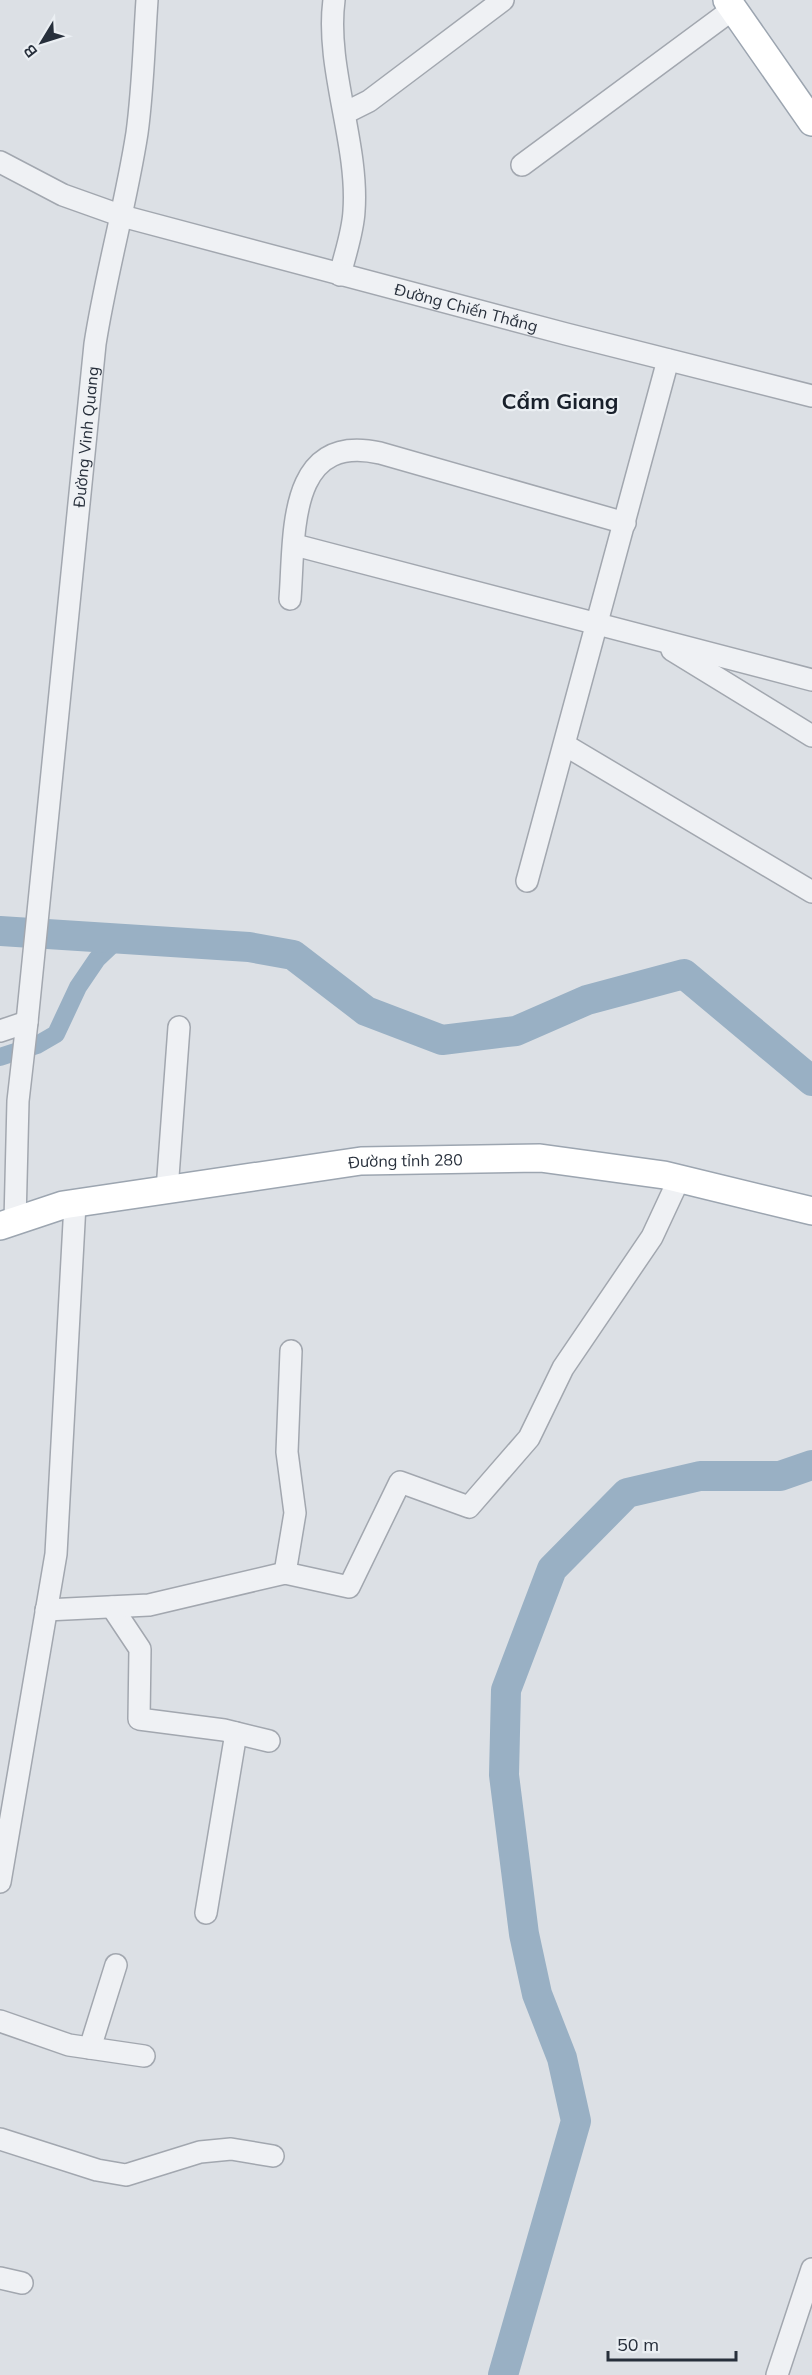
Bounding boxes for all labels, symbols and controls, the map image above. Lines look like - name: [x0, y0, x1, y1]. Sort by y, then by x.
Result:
- north arrow: [12, 12, 72, 72]
- text: B: [19, 41, 41, 62]
- street label: Đường Chiến Thắng: [392, 279, 540, 336]
- street label: Đường Vinh Quang: [69, 365, 103, 508]
- district label: Cẩm Giang: [501, 387, 619, 415]
- street label: Đường tỉnh 280: [347, 1149, 463, 1173]
- scale bar: [608, 2324, 736, 2362]
- text: 50 m: [617, 2333, 659, 2356]

